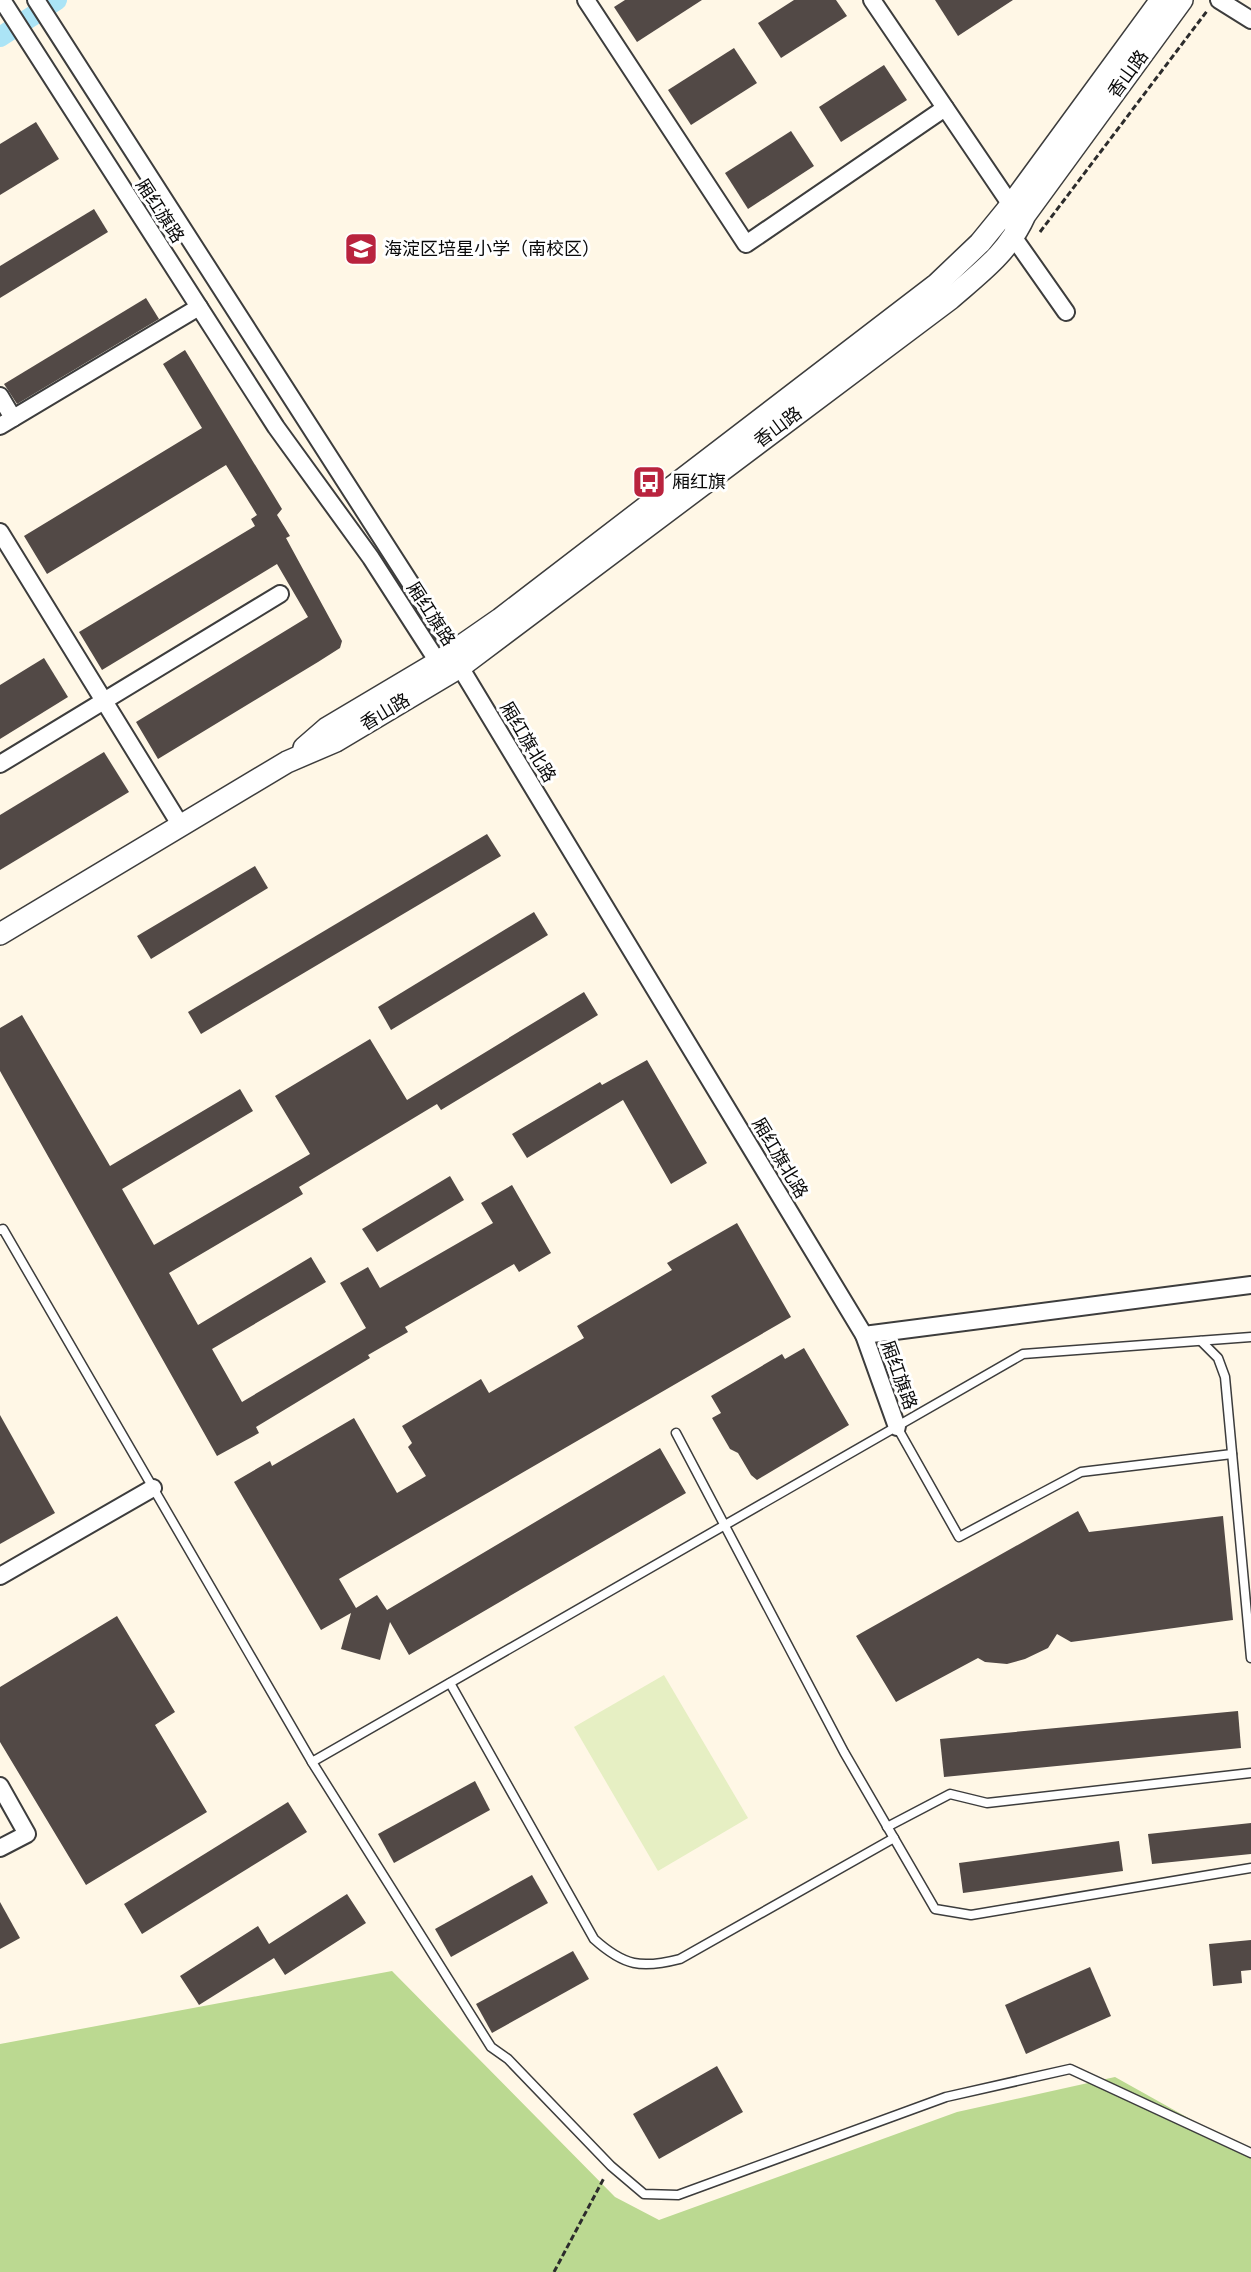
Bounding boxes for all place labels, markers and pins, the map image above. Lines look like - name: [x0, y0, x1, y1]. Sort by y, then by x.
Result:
- school or university icon: 海淀区培星小学（南校区）: [343, 231, 379, 267]
- place label: 海淀区培星小学（南校区）: [384, 236, 600, 260]
- bus stop icon: 厢红旗: [631, 464, 667, 500]
- place label: 厢红旗: [672, 469, 726, 493]

